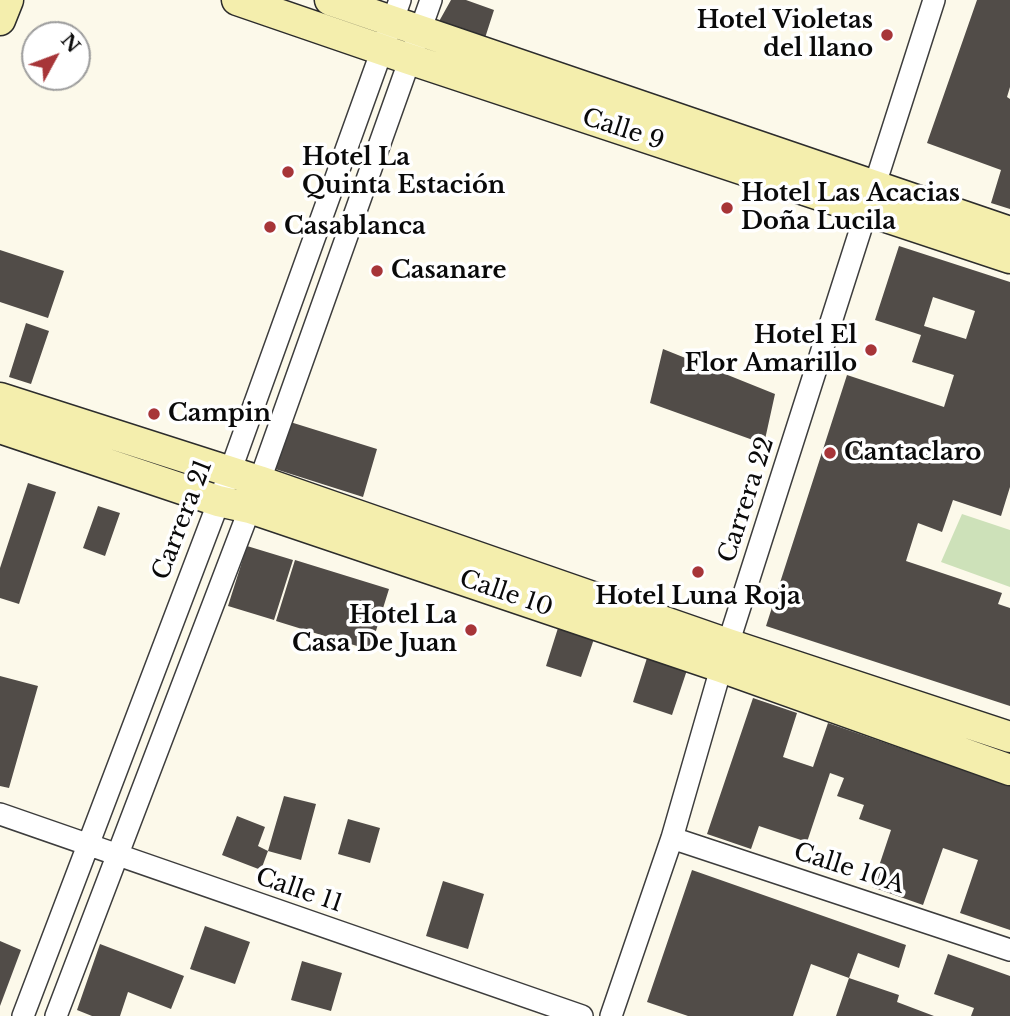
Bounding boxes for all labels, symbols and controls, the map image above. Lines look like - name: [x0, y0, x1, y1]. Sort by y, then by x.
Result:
- place label: Hotel Violetas del llano: [697, 7, 873, 63]
- north arrow: [21, 21, 91, 91]
- marker: Hotel Violetas del llano: [879, 27, 895, 43]
- text: N: [56, 29, 85, 57]
- street label: Calle 9: [579, 103, 667, 157]
- place label: Hotel La Quinta Estación: [302, 144, 505, 200]
- marker: Hotel La Quinta Estación: [280, 164, 296, 180]
- place label: Hotel Las Acacias Doña Lucila: [741, 180, 960, 236]
- marker: Hotel Las Acacias Doña Lucila: [719, 200, 735, 216]
- place label: Casablanca: [284, 213, 426, 241]
- marker: Casablanca: [262, 219, 278, 235]
- place label: Casanare: [391, 257, 507, 285]
- marker: Casanare: [369, 263, 385, 279]
- place label: Hotel El Flor Amarillo: [685, 322, 857, 378]
- marker: Hotel El Flor Amarillo: [863, 342, 879, 358]
- place label: Campin: [168, 400, 271, 428]
- marker: Campin: [146, 406, 162, 422]
- street label: Carrera 22: [713, 434, 781, 566]
- place label: Cantaclaro: [844, 439, 981, 467]
- marker: Cantaclaro: [822, 445, 838, 461]
- street label: Carrera 21: [147, 456, 219, 584]
- marker: Hotel Luna Roja: [690, 564, 706, 580]
- street label: Calle 10: [456, 565, 556, 623]
- place label: Hotel Luna Roja: [595, 583, 801, 611]
- place label: Hotel La Casa De Juan: [292, 602, 457, 658]
- marker: Hotel La Casa De Juan: [463, 622, 479, 638]
- street label: Calle 10A: [790, 838, 908, 900]
- street label: Calle 11: [252, 863, 346, 919]

